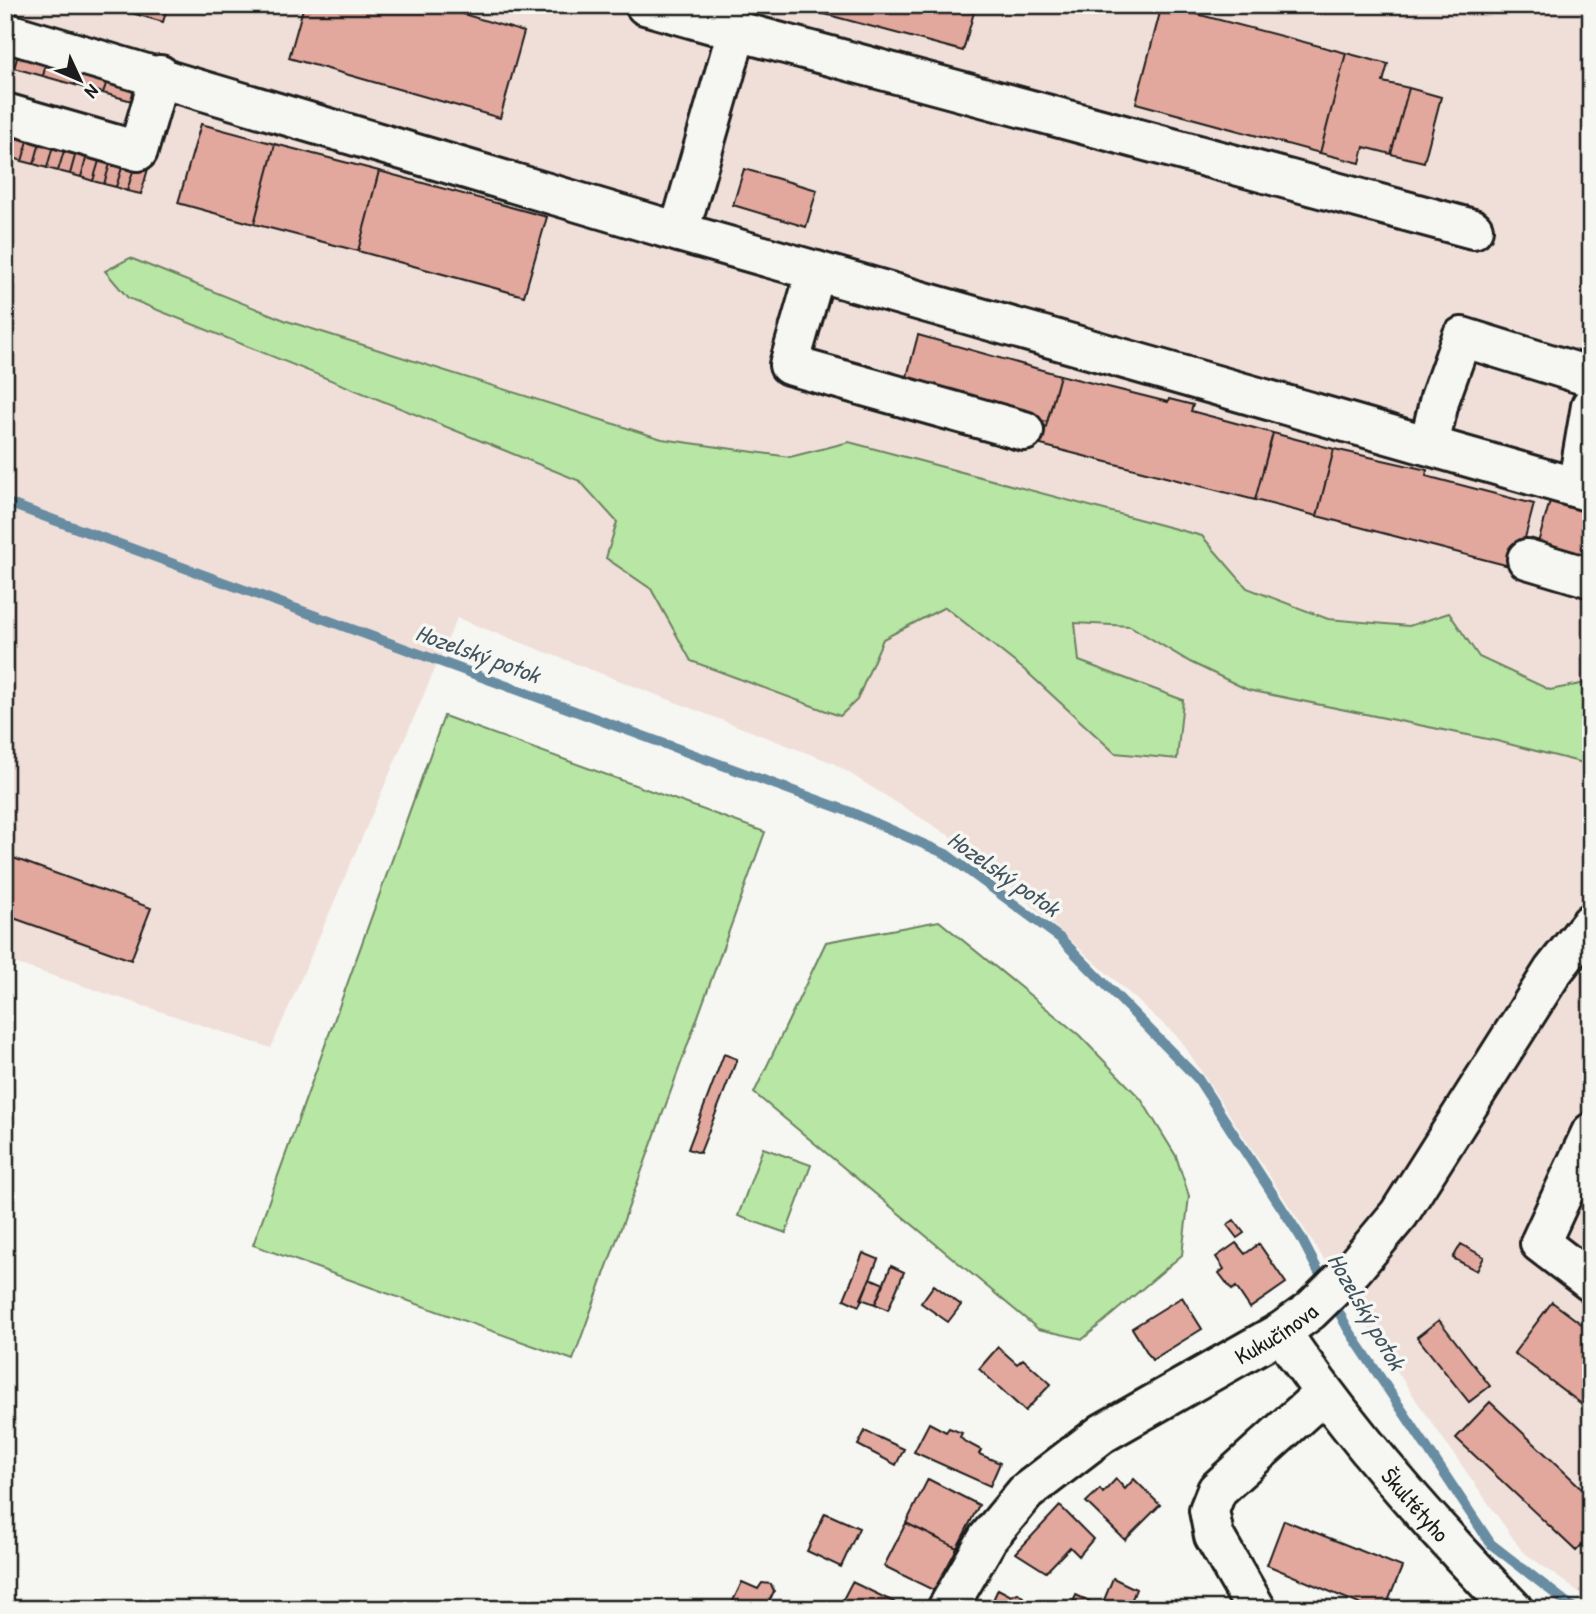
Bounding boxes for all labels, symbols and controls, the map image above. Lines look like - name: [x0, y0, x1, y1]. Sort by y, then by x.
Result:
- north arrow: [46, 46, 116, 116]
- text: N: [79, 79, 105, 104]
- water label: Hozelský potok: [411, 616, 546, 692]
- water label: Hozelský potok: [941, 823, 1068, 925]
- water label: Hozelský potok: [1320, 1247, 1414, 1377]
- street label: Kukučínova: [1229, 1297, 1324, 1371]
- street label: Škultétyho: [1375, 1461, 1457, 1548]

